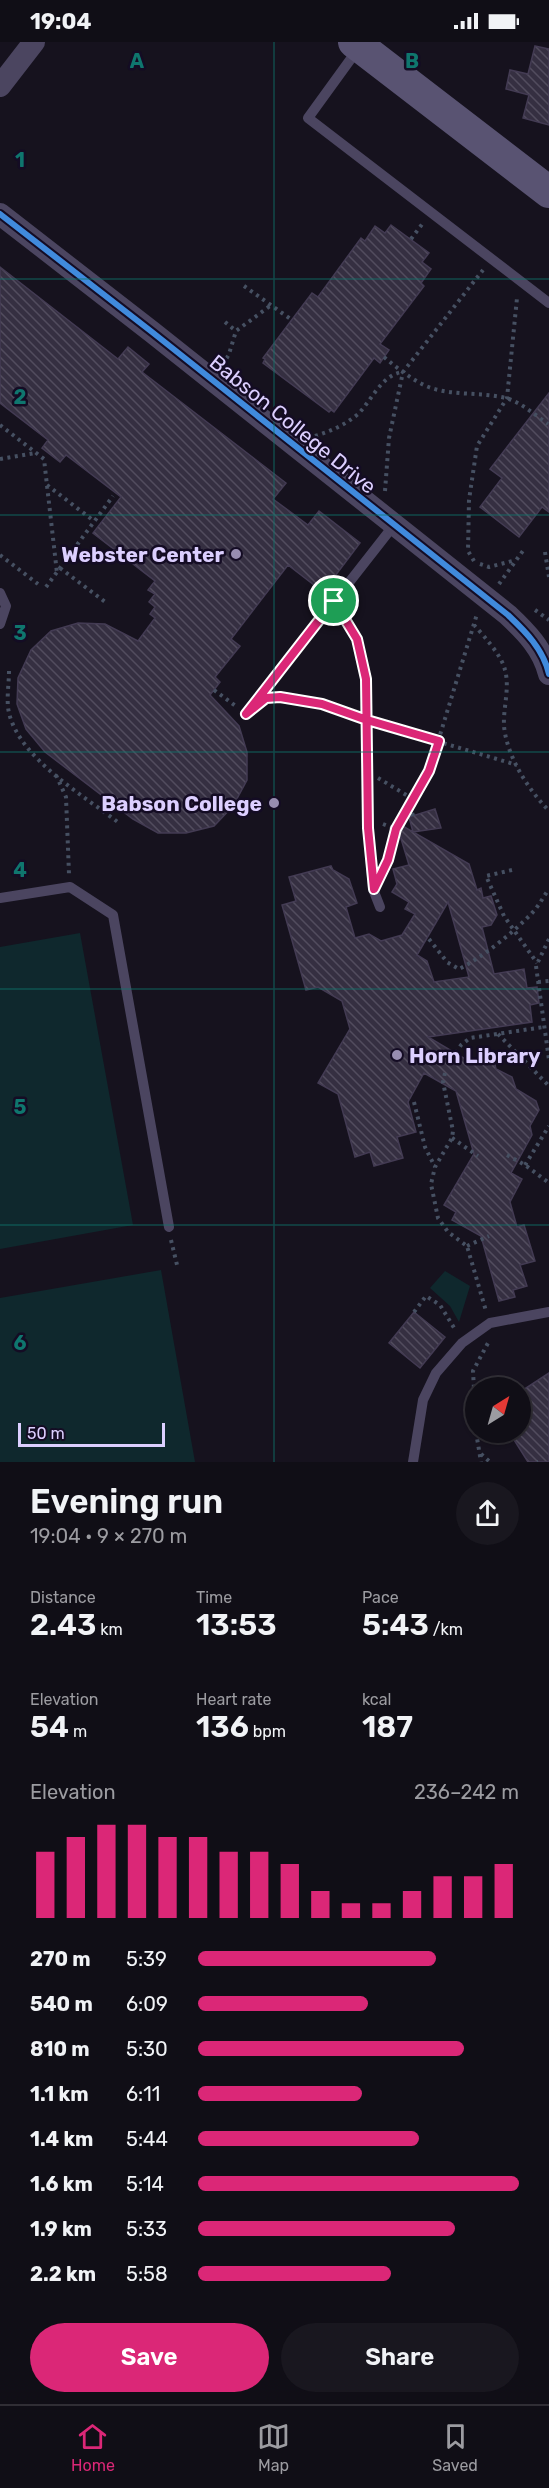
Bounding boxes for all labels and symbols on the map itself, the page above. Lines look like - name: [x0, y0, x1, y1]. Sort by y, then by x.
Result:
- text: A: [130, 49, 145, 73]
- text: B: [405, 49, 419, 73]
- text: 1: [15, 148, 25, 172]
- street label: Babson College Drive: [205, 349, 381, 499]
- text: 2: [14, 385, 27, 409]
- place label: Webster Center: [61, 542, 224, 567]
- marker: Webster Center: [229, 547, 243, 561]
- pin: [308, 575, 359, 626]
- text: 3: [13, 621, 27, 645]
- place label: Babson College: [101, 791, 262, 816]
- marker: Babson College: [267, 796, 281, 810]
- text: 4: [13, 858, 27, 882]
- place label: Horn Library: [409, 1043, 541, 1068]
- marker: Horn Library: [390, 1048, 404, 1062]
- text: 5: [14, 1095, 27, 1119]
- text: 6: [13, 1331, 27, 1355]
- north arrow: [465, 1377, 531, 1443]
- scale bar: [18, 1420, 165, 1448]

